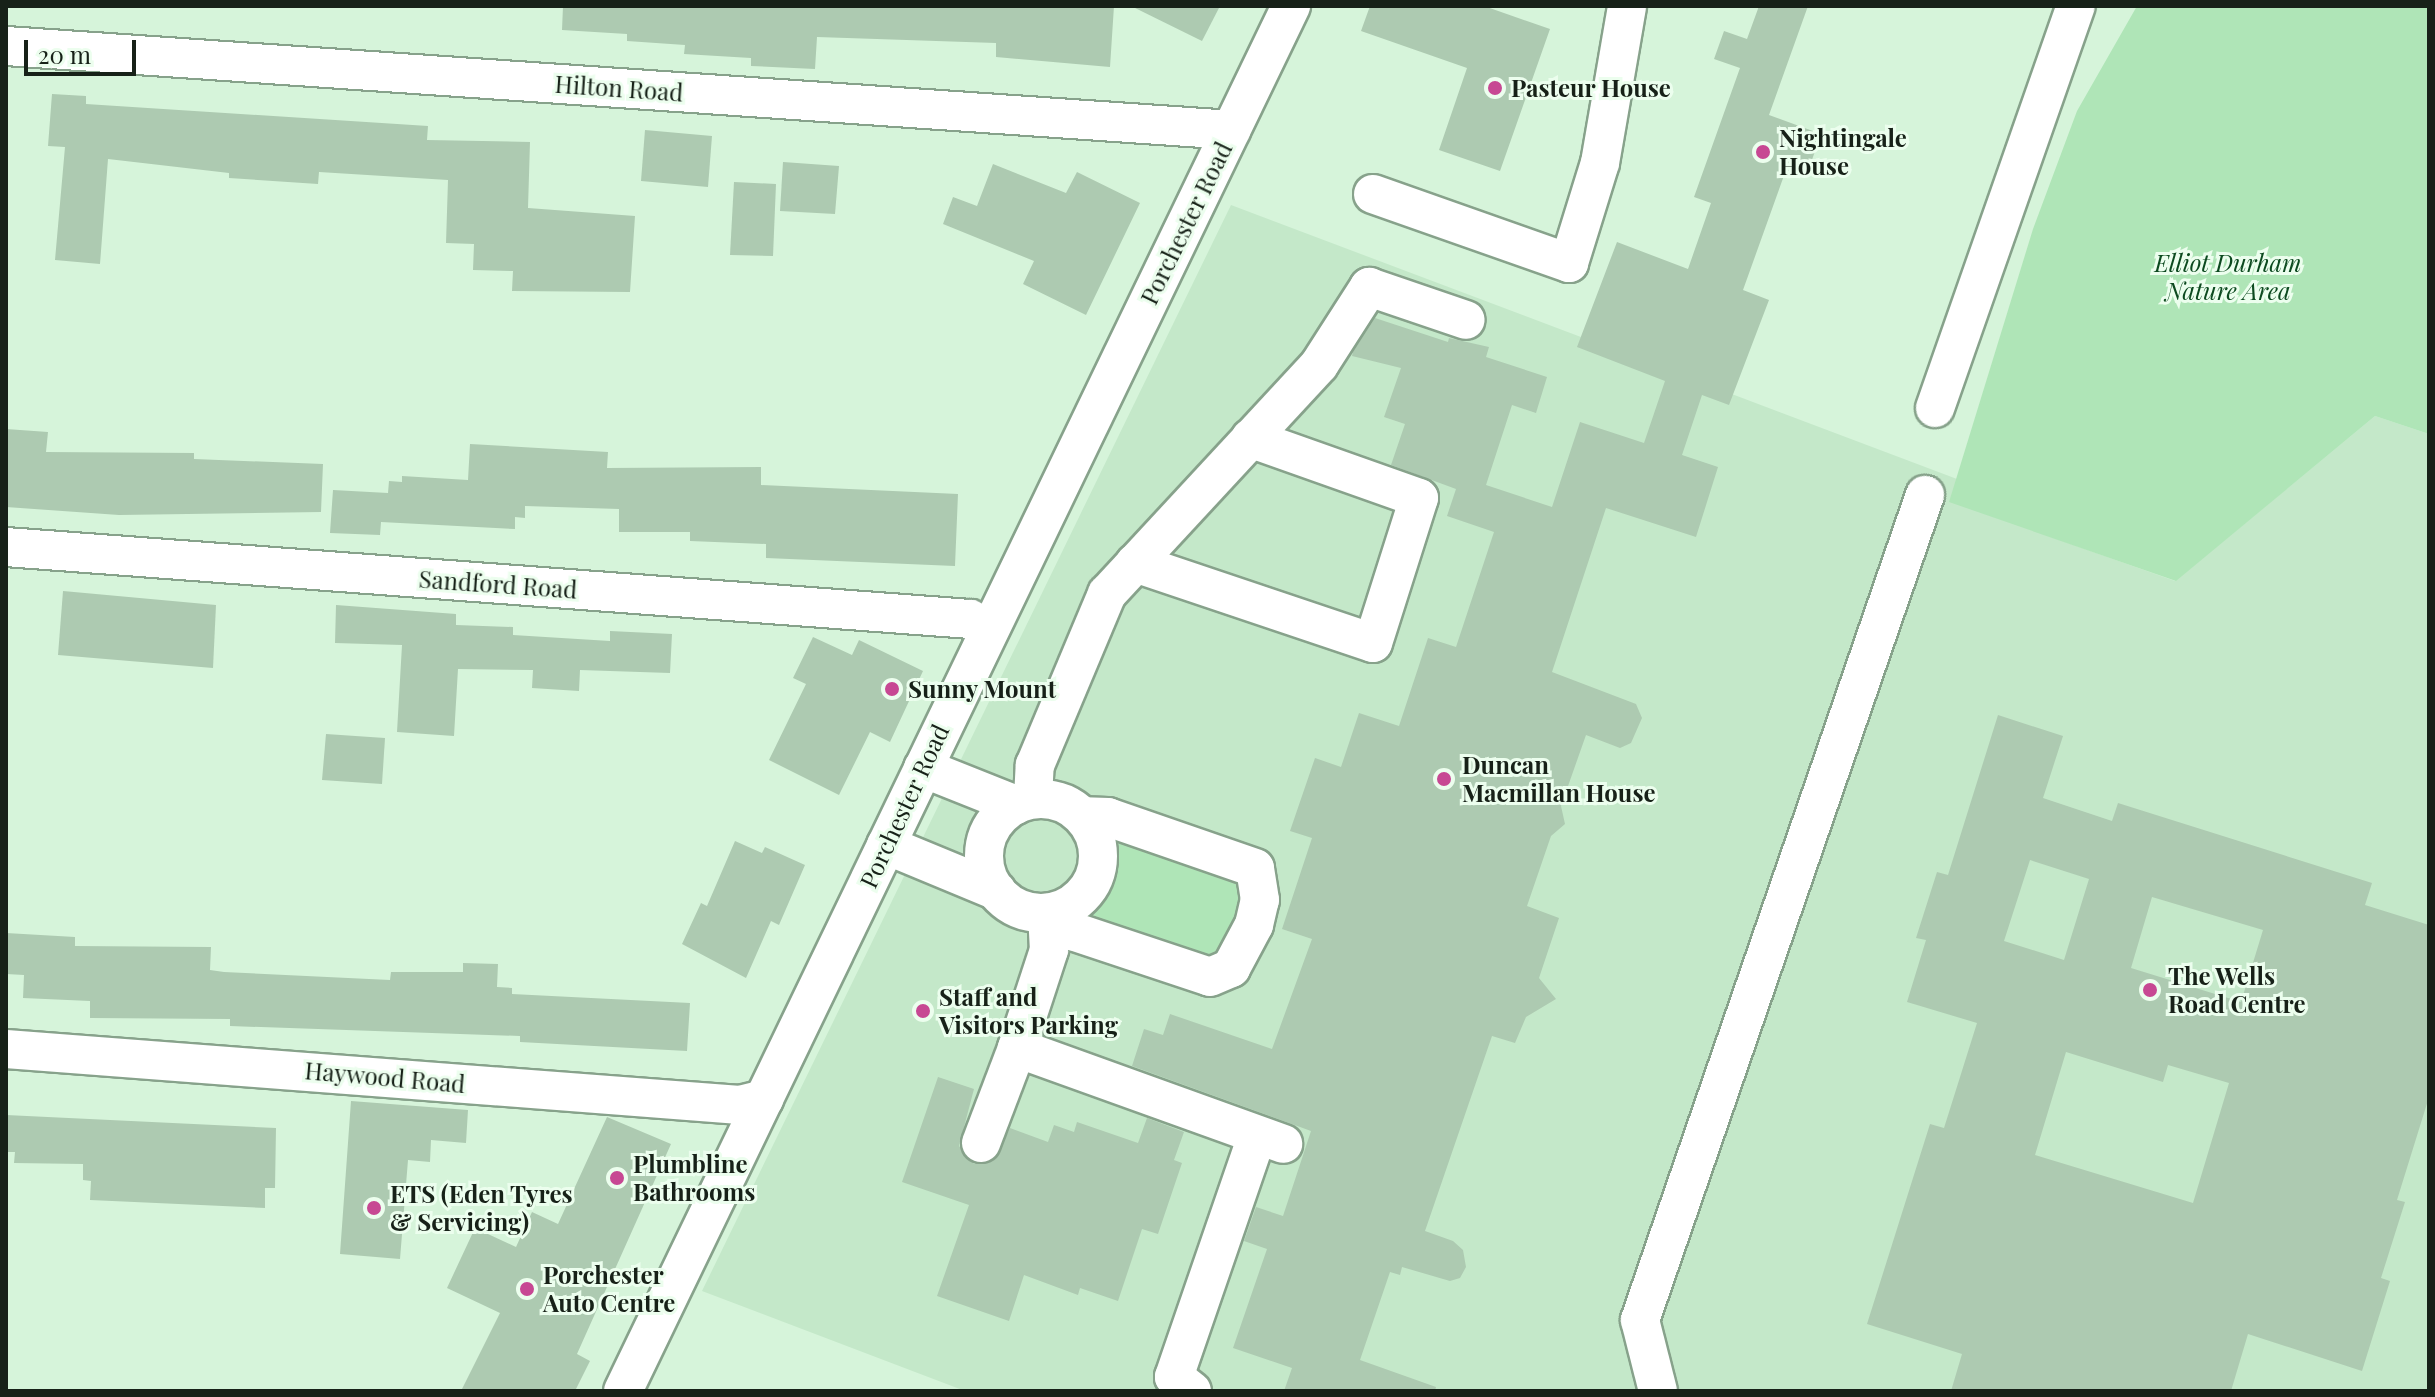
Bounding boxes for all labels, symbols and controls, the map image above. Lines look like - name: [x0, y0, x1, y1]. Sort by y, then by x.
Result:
- scale bar: [28, 24, 140, 74]
- text: 20 m: [38, 38, 91, 70]
- street label: Hilton Road: [554, 69, 684, 107]
- place label: Pasteur House: [1511, 74, 1671, 102]
- marker: Pasteur House: [1486, 79, 1504, 97]
- place label: Nightingale House: [1779, 124, 1907, 180]
- street label: Porchester Road: [1134, 137, 1238, 309]
- marker: Nightingale House: [1754, 143, 1772, 161]
- park label: Elliot Durham Nature Area: [2154, 249, 2302, 305]
- street label: Sandford Road: [418, 564, 578, 604]
- place label: Sunny Mount: [908, 675, 1057, 703]
- marker: Sunny Mount: [883, 680, 901, 698]
- street label: Porchester Road: [853, 719, 955, 893]
- place label: Duncan Macmillan House: [1462, 751, 1656, 807]
- marker: Duncan Macmillan House: [1433, 768, 1455, 790]
- place label: The Wells Road Centre: [2168, 962, 2306, 1018]
- marker: The Wells Road Centre: [2139, 979, 2161, 1001]
- place label: Staff and Visitors Parking: [939, 983, 1118, 1039]
- marker: Staff and Visitors Parking: [914, 1002, 932, 1020]
- street label: Haywood Road: [304, 1056, 466, 1098]
- place label: Plumbline Bathrooms: [633, 1150, 755, 1206]
- marker: Plumbline Bathrooms: [608, 1169, 626, 1187]
- place label: ETS (Eden Tyres & Servicing): [390, 1180, 573, 1236]
- marker: ETS (Eden Tyres & Servicing): [365, 1199, 383, 1217]
- place label: Porchester Auto Centre: [543, 1261, 675, 1317]
- marker: Porchester Auto Centre: [518, 1280, 536, 1298]

